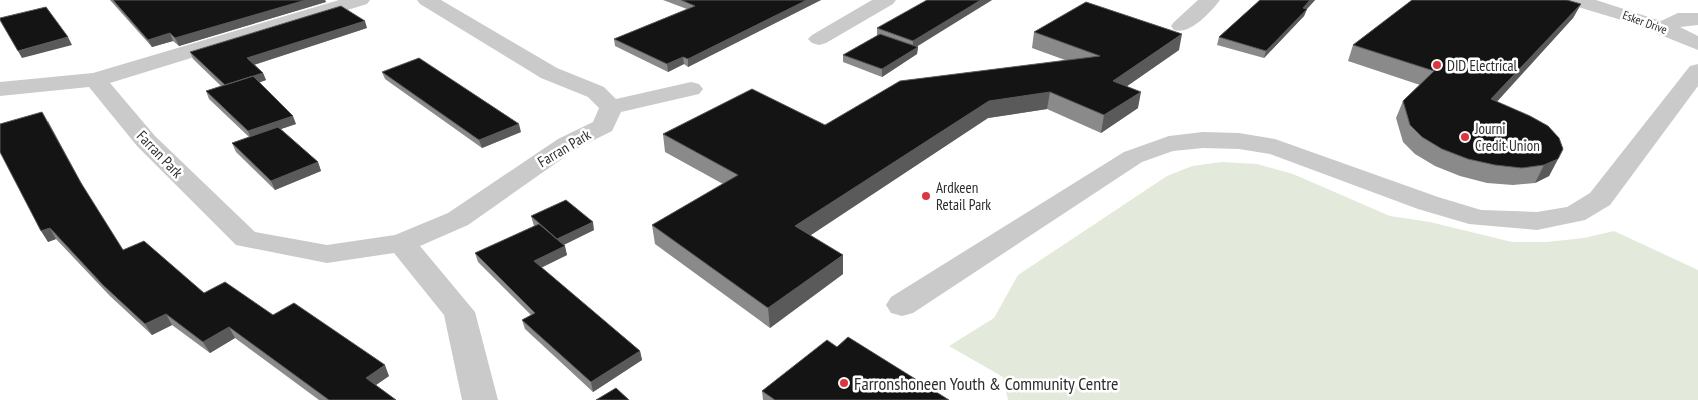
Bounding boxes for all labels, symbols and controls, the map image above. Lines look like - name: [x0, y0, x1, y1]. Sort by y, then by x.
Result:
- street label: Esker Drive: [1621, 7, 1669, 37]
- place label: DID Electrical: [1447, 56, 1518, 75]
- marker: DID Electrical: [1431, 59, 1443, 71]
- place label: Journi Credit Union: [1474, 119, 1540, 155]
- street label: Farran Park: [534, 125, 594, 171]
- street label: Farran Park: [133, 126, 187, 182]
- marker: Journi Credit Union: [1459, 131, 1471, 143]
- place label: Ardkeen Retail Park: [936, 178, 991, 214]
- marker: Ardkeen Retail Park: [920, 190, 932, 202]
- place label: Farronshoneen Youth & Community Centre: [854, 372, 1119, 395]
- marker: Farronshoneen Youth & Community Centre: [838, 377, 850, 389]

